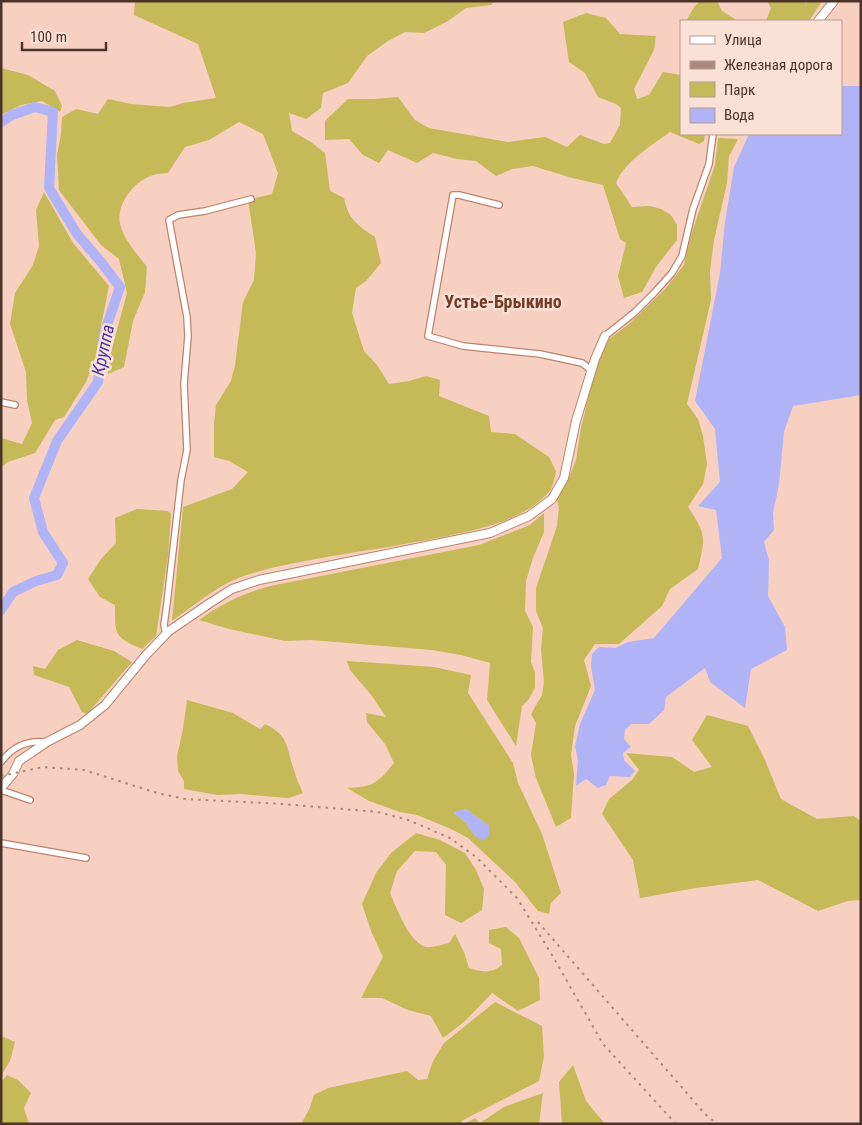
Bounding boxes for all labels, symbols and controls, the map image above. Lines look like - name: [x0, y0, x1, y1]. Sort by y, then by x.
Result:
- scale bar: [22, 20, 106, 52]
- legend: [680, 20, 842, 135]
- text: 100 m: [30, 28, 67, 46]
- text: Улица: [724, 31, 762, 49]
- text: Железная дорога: [724, 56, 833, 74]
- text: Парк: [724, 81, 755, 99]
- text: Вода: [724, 106, 754, 124]
- district label: Устье-Брыкино: [444, 291, 562, 312]
- water label: Круппа: [87, 323, 118, 377]

